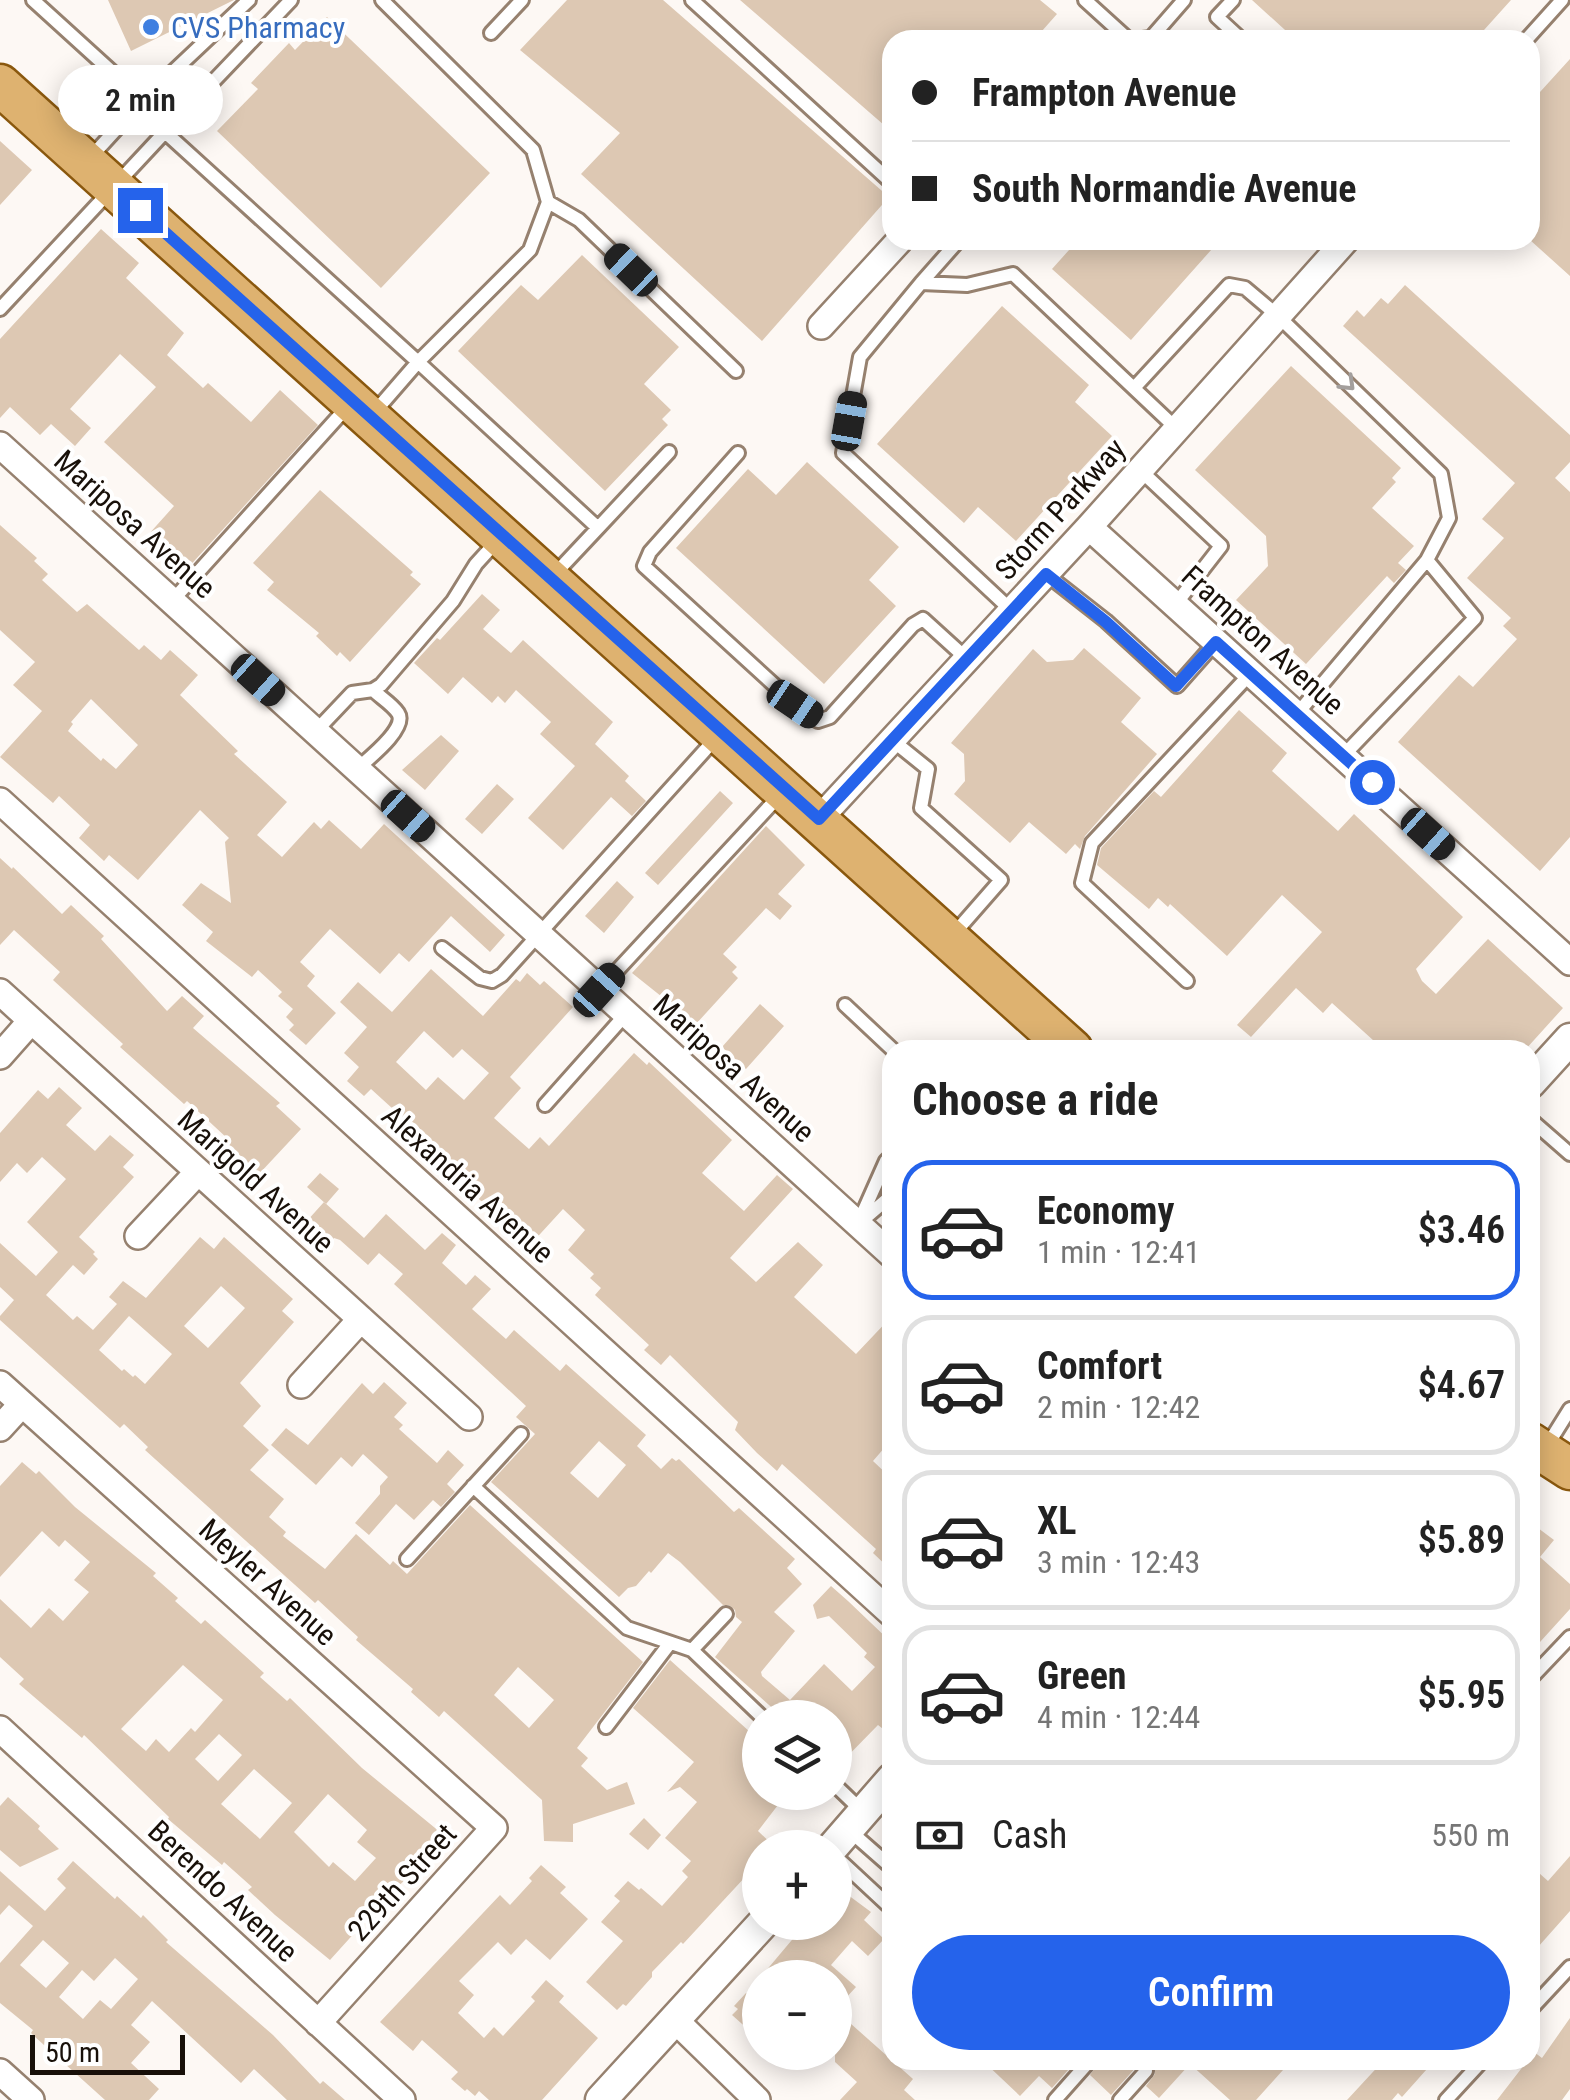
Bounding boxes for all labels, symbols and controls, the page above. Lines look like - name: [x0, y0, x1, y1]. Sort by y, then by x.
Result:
- place label: CVS Pharmacy: [171, 10, 345, 45]
- marker: CVS Pharmacy: [140, 16, 162, 38]
- callout: 2 min: [58, 65, 222, 135]
- text: Frampton Avenue: [972, 71, 1236, 115]
- text: 2 min: [105, 81, 176, 119]
- text: South Normandie Avenue: [972, 167, 1356, 211]
- route end: [118, 188, 163, 233]
- car: [599, 238, 663, 302]
- one-way arrow: [1337, 372, 1355, 390]
- car: [829, 389, 869, 453]
- street label: Storm Parkway: [988, 431, 1132, 587]
- street label: Mariposa Avenue: [47, 443, 223, 605]
- street label: Frampton Avenue: [1175, 558, 1351, 722]
- car: [226, 649, 290, 711]
- car: [762, 675, 828, 733]
- route start: [1350, 760, 1395, 805]
- car: [376, 785, 440, 847]
- car: [1396, 803, 1460, 865]
- car: [568, 958, 630, 1022]
- street label: Mariposa Avenue: [646, 987, 822, 1149]
- text: Choose a ride: [912, 1073, 1159, 1126]
- street label: Alexandria Avenue: [375, 1098, 561, 1270]
- street label: Marigold Avenue: [171, 1102, 341, 1260]
- icon: car: [917, 1185, 1007, 1275]
- text: Economy: [1037, 1189, 1174, 1233]
- text: $3.46: [1418, 1208, 1505, 1252]
- text: 1 min · 12:41: [1037, 1233, 1200, 1271]
- icon: car: [917, 1340, 1007, 1430]
- text: Comfort: [1037, 1344, 1162, 1388]
- text: $4.67: [1418, 1363, 1505, 1407]
- text: 2 min · 12:42: [1037, 1388, 1200, 1426]
- icon: car: [917, 1495, 1007, 1585]
- text: XL: [1037, 1499, 1076, 1543]
- street label: Meyler Avenue: [192, 1511, 344, 1653]
- text: $5.89: [1418, 1518, 1505, 1562]
- text: 3 min · 12:43: [1037, 1543, 1200, 1581]
- icon: car: [917, 1650, 1007, 1740]
- text: Green: [1037, 1654, 1127, 1698]
- text: $5.95: [1418, 1673, 1505, 1717]
- text: 4 min · 12:44: [1037, 1698, 1200, 1736]
- map controls: [742, 1700, 852, 2070]
- button: layers: [742, 1700, 852, 1810]
- icon: cash: [912, 1808, 967, 1863]
- street label: Berendo Avenue: [141, 1813, 305, 1969]
- text: Cash: [992, 1813, 1067, 1857]
- street label: 229th Street: [340, 1816, 464, 1948]
- text: 550 m: [1431, 1816, 1510, 1854]
- button: +: [742, 1830, 852, 1940]
- button: Confirm: [912, 1935, 1510, 2050]
- button: −: [742, 1960, 852, 2070]
- scale bar: [30, 2030, 185, 2074]
- text: 50 m: [45, 2036, 100, 2069]

